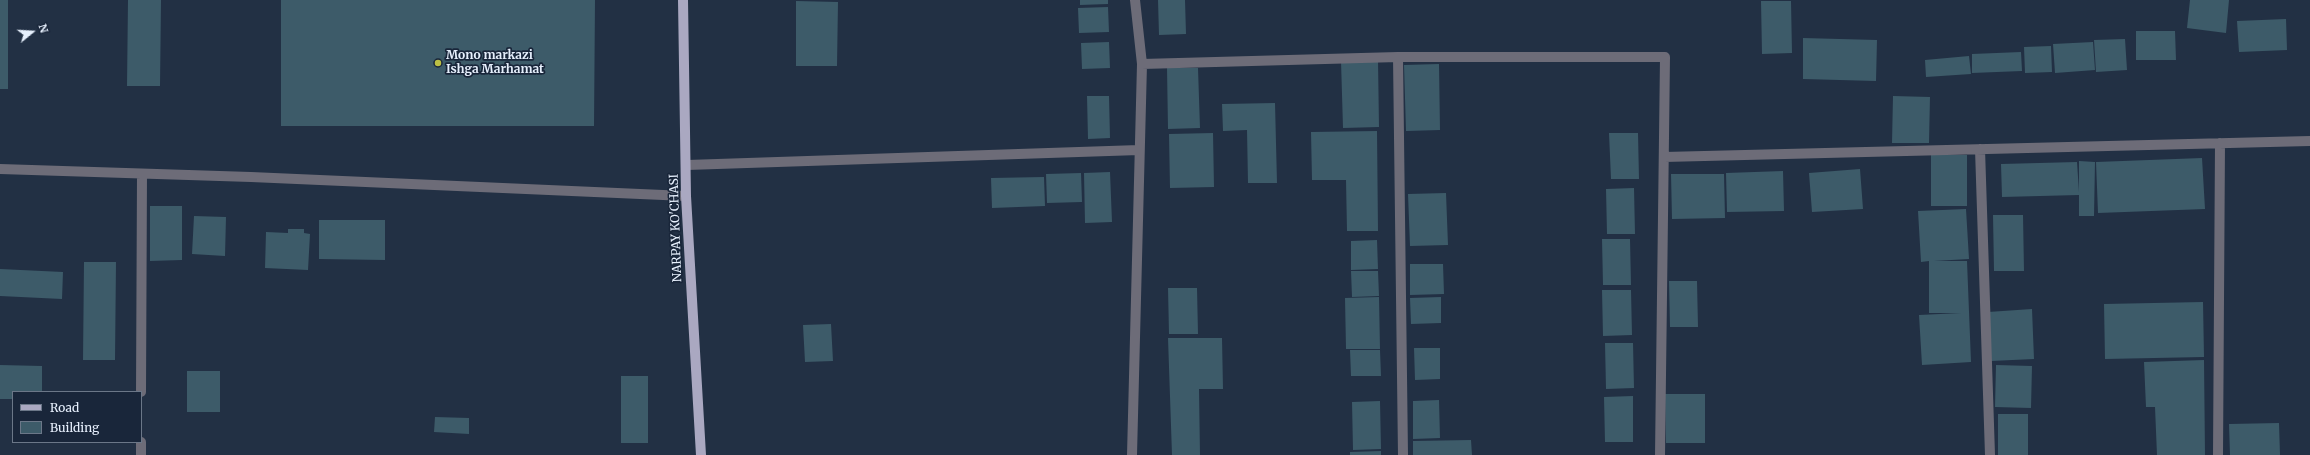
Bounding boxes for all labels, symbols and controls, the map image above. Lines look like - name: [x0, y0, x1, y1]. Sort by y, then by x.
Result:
- north arrow: [12, 12, 52, 52]
- text: N: [35, 22, 51, 35]
- place label: Mono markazi Ishga Marhamat: [446, 49, 544, 77]
- marker: Mono markazi Ishga Marhamat: [433, 58, 443, 68]
- street label: NARPAY KO'CHASI: [667, 174, 685, 282]
- legend: [12, 391, 142, 443]
- text: Road: [50, 400, 79, 415]
- text: Building: [50, 420, 99, 435]

